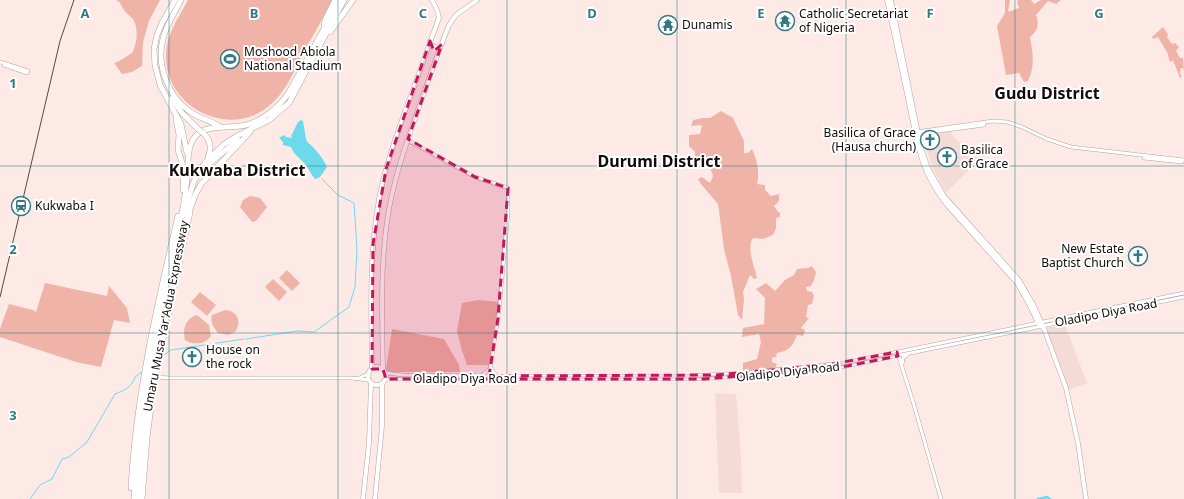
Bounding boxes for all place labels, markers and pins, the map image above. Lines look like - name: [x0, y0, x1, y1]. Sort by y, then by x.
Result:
- place label: Catholic Secretariat of Nigeria: [799, 5, 909, 36]
- temple icon: Catholic Secretariat of Nigeria: [774, 10, 796, 32]
- temple icon: Dunamis: [657, 14, 679, 36]
- place label: Dunamis: [682, 16, 733, 33]
- place label: Moshood Abiola National Stadium: [244, 43, 342, 74]
- sports icon: Moshood Abiola National Stadium: [219, 48, 241, 70]
- place label: Basilica of Grace (Hausa church): [824, 124, 916, 155]
- church icon: Basilica of Grace (Hausa church): [919, 129, 941, 151]
- place label: Basilica of Grace: [961, 141, 1008, 172]
- church icon: Basilica of Grace: [936, 146, 958, 168]
- station icon: Kukwaba I: [10, 195, 32, 217]
- place label: Kukwaba I: [35, 197, 94, 214]
- place label: New Estate Baptist Church: [1041, 240, 1124, 271]
- church icon: New Estate Baptist Church: [1127, 245, 1149, 267]
- place label: House on the rock: [206, 341, 260, 372]
- church icon: House on the rock: [181, 346, 203, 368]

